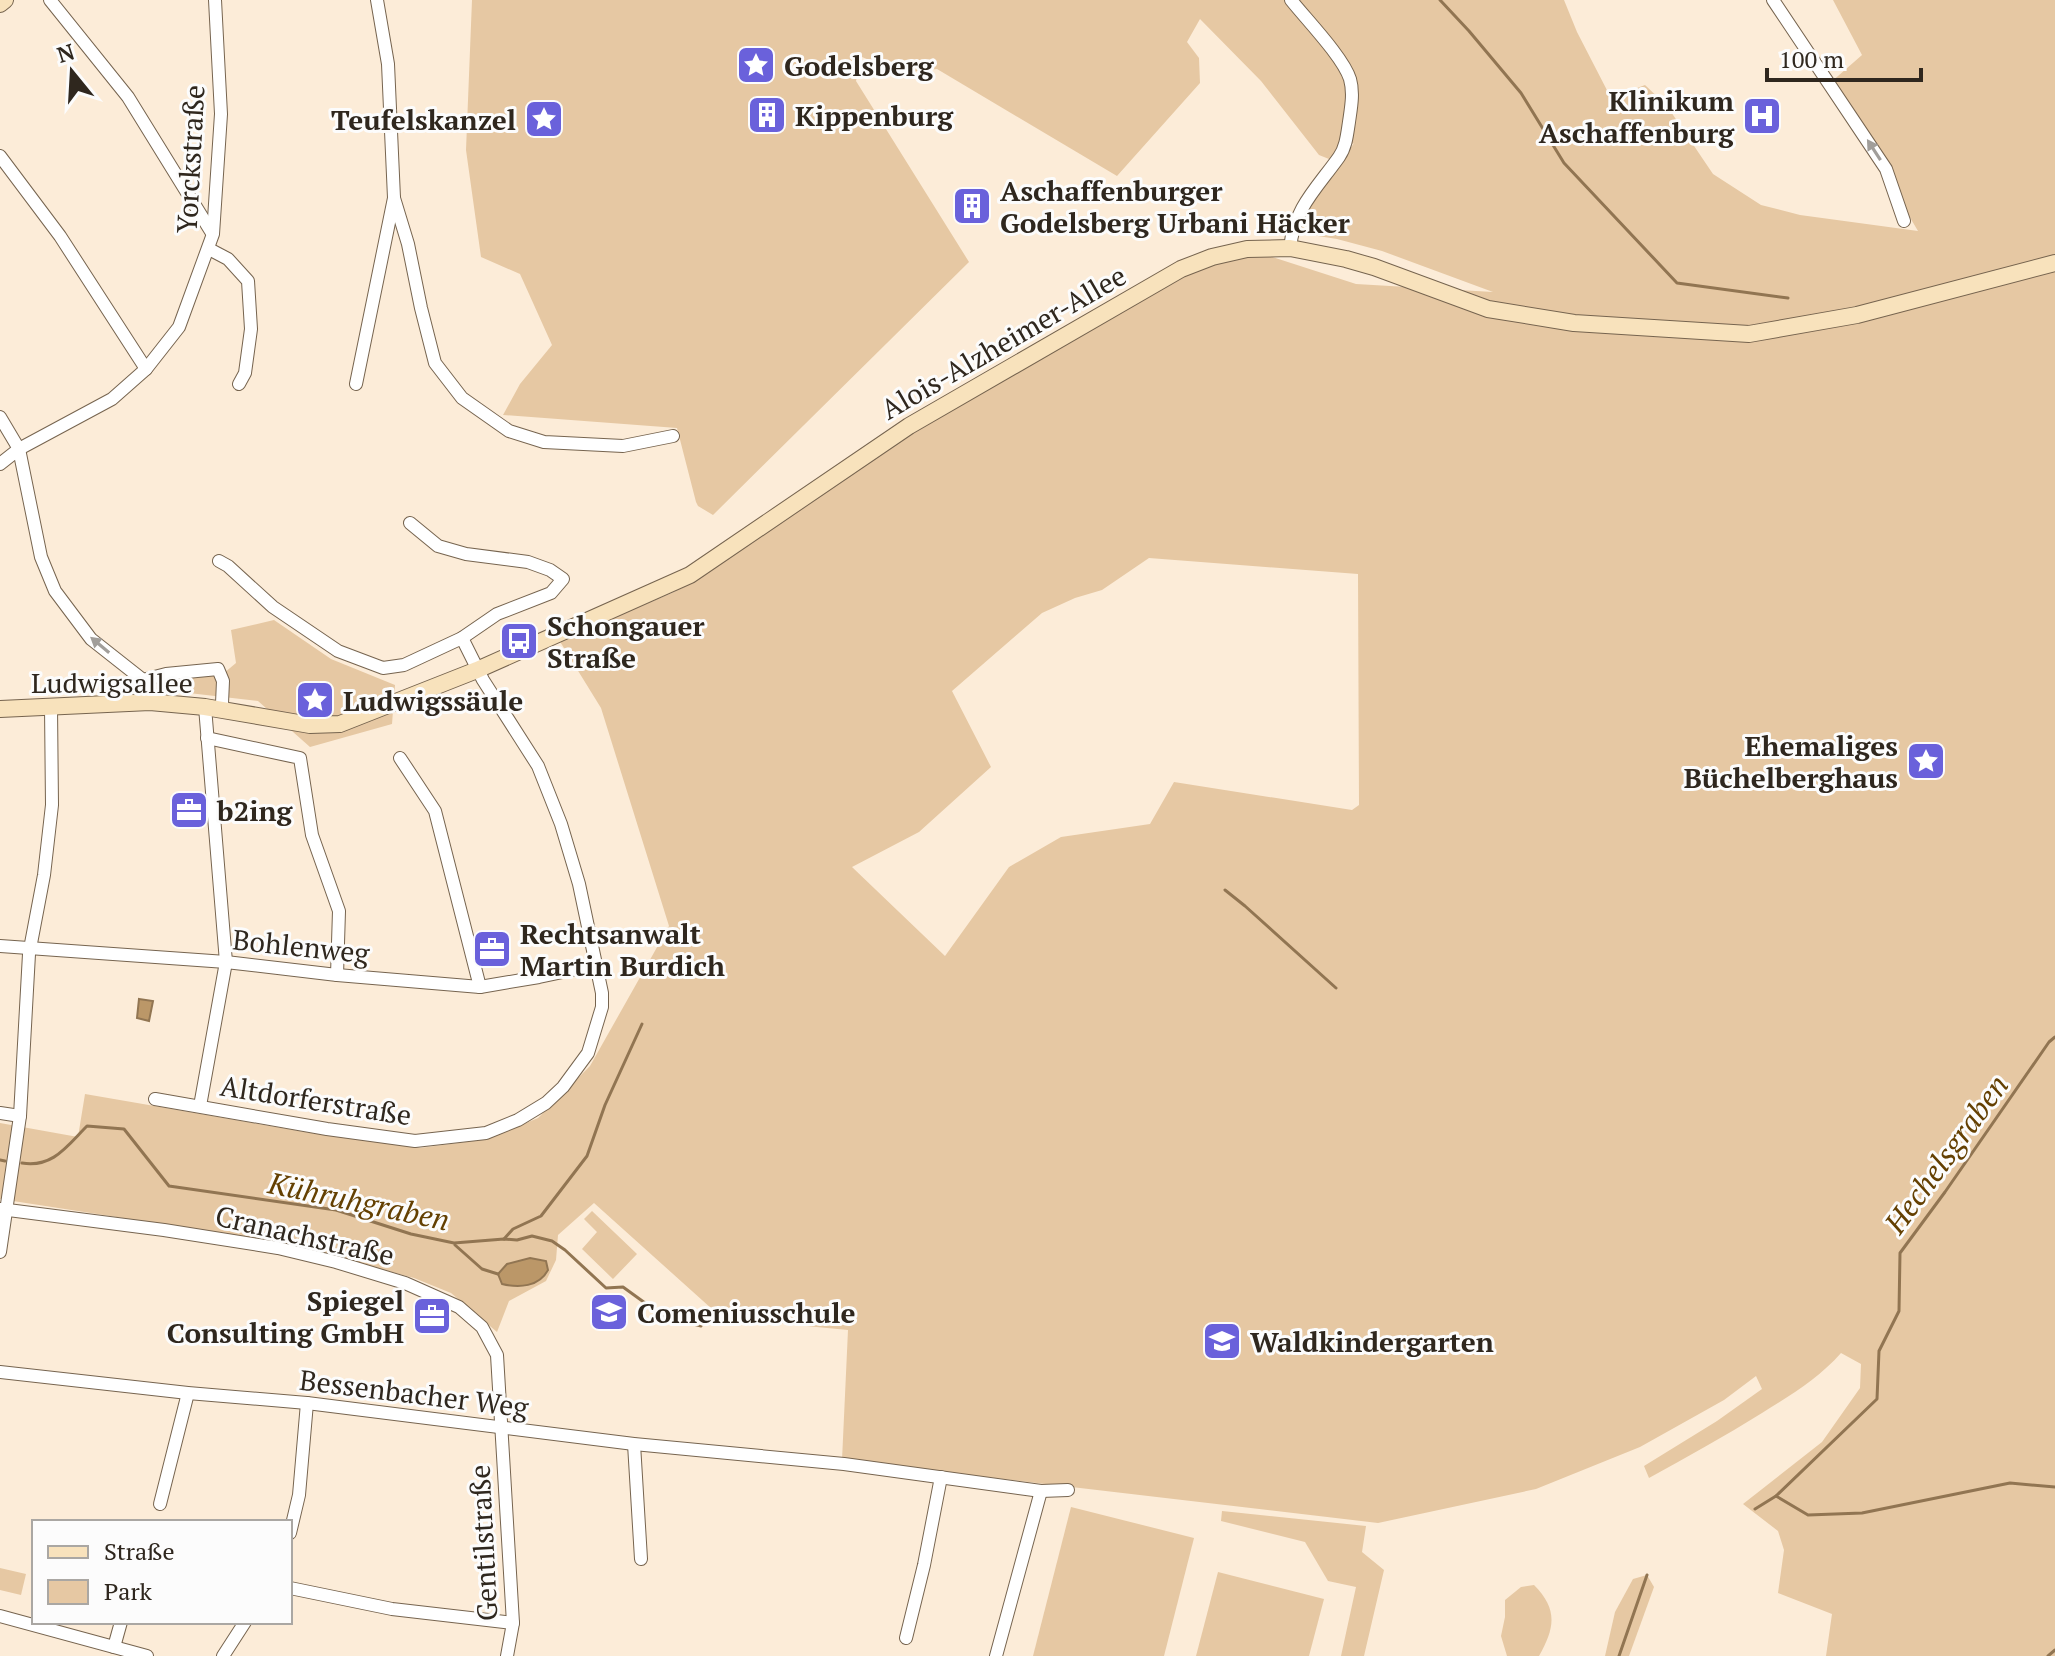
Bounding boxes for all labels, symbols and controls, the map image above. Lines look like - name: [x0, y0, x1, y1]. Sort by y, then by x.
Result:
- north arrow: [32, 32, 112, 112]
- scale bar: [1767, 32, 1921, 82]
- text: N: [53, 36, 78, 69]
- text: 100 m: [1779, 43, 1844, 75]
- place icon: Godelsberg: [735, 44, 777, 86]
- place label: Godelsberg: [784, 47, 935, 84]
- place label: Klinikum Aschaffenburg: [1539, 82, 1735, 151]
- street label: Yorckstraße: [168, 84, 212, 234]
- building icon: Kippenburg: [746, 94, 788, 136]
- hospital icon: Klinikum Aschaffenburg: [1741, 95, 1783, 137]
- place label: Kippenburg: [795, 97, 954, 134]
- place icon: Teufelskanzel: [523, 98, 565, 140]
- place label: Teufelskanzel: [331, 101, 516, 138]
- one-way arrow: [1867, 139, 1881, 161]
- place label: Aschaffenburger Godelsberg Urbani Häcker: [1000, 172, 1350, 241]
- building icon: Aschaffenburger Godelsberg Urbani Häcker: [951, 185, 993, 227]
- street label: Alois-Alzheimer-Allee: [874, 257, 1132, 427]
- place label: Schongauer Straße: [547, 607, 705, 676]
- bus stop icon: Schongauer Straße: [498, 620, 540, 662]
- one-way arrow: [90, 638, 110, 654]
- street label: Ludwigsallee: [31, 664, 193, 701]
- place icon: Ludwigssäule: [294, 679, 336, 721]
- place label: Ludwigssäule: [343, 682, 523, 719]
- place label: Ehemaliges Büchelberghaus: [1684, 727, 1898, 796]
- place icon: Ehemaliges Büchelberghaus: [1905, 740, 1947, 782]
- office icon: b2ing: [168, 789, 210, 831]
- place label: b2ing: [216, 792, 294, 829]
- place label: Rechtsanwalt Martin Burdich: [520, 915, 725, 984]
- street label: Bohlenweg: [231, 920, 372, 972]
- office icon: Rechtsanwalt Martin Burdich: [471, 928, 513, 970]
- street label: Altdorferstraße: [218, 1067, 414, 1133]
- water label: Hechelsgraben: [1874, 1067, 2017, 1242]
- water label: Kühruhgraben: [264, 1162, 453, 1240]
- street label: Cranachstraße: [212, 1196, 398, 1274]
- place label: Spiegel Consulting GmbH: [167, 1282, 404, 1351]
- school or university icon: Comeniusschule: [588, 1291, 630, 1333]
- place label: Comeniusschule: [637, 1294, 856, 1331]
- office icon: Spiegel Consulting GmbH: [411, 1295, 453, 1337]
- school or university icon: Waldkindergarten: [1201, 1320, 1243, 1362]
- place label: Waldkindergarten: [1250, 1323, 1494, 1360]
- street label: Bessenbacher Weg: [298, 1361, 532, 1426]
- street label: Gentilstraße: [460, 1464, 506, 1622]
- legend: [32, 1520, 292, 1624]
- text: Straße: [104, 1535, 175, 1567]
- text: Park: [104, 1575, 153, 1607]

